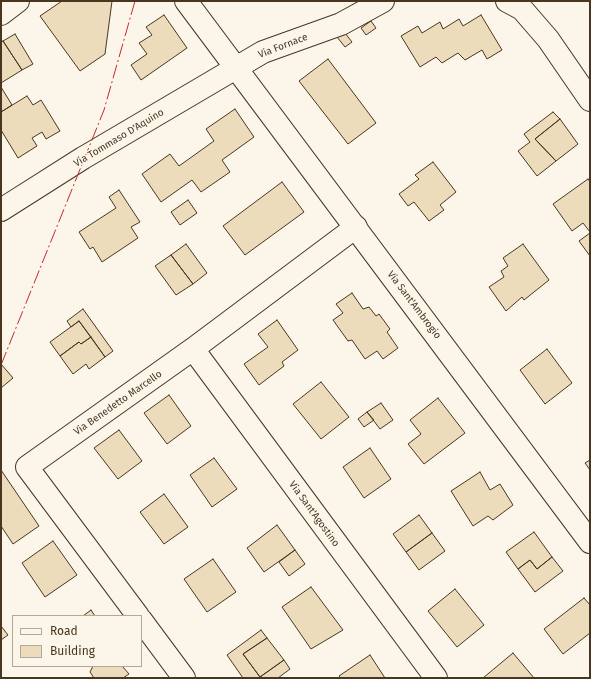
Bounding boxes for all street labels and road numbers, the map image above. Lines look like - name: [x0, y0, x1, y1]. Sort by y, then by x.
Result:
- street label: Via Fornace: [257, 31, 309, 61]
- street label: Via Tommaso D'Aquino: [72, 106, 166, 170]
- street label: Via Sant'Ambrogio: [385, 269, 443, 341]
- street label: Via Benedetto Marcello: [72, 368, 164, 438]
- street label: Via Sant'Agostino: [286, 479, 342, 549]

